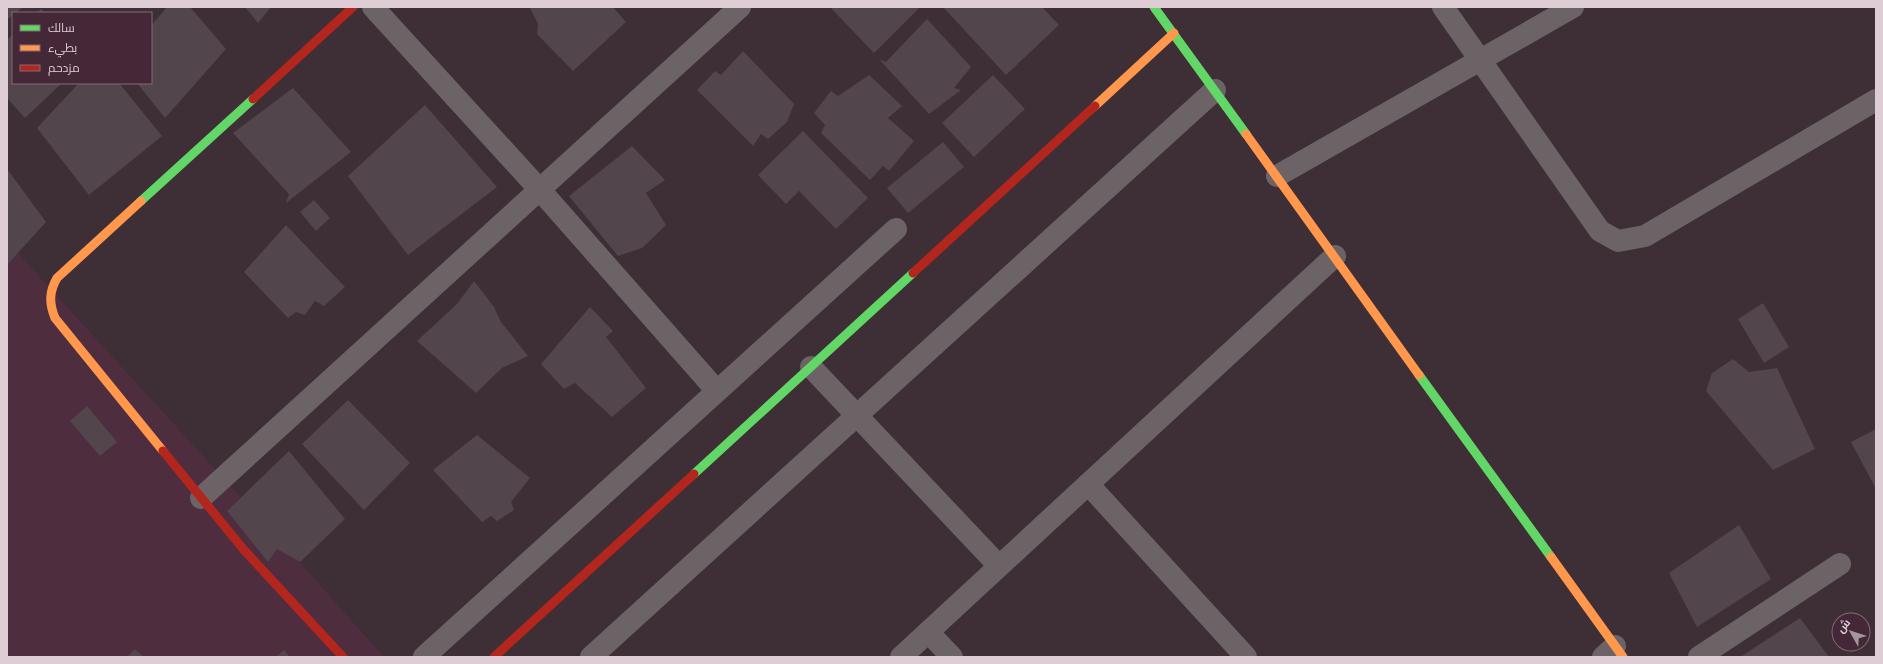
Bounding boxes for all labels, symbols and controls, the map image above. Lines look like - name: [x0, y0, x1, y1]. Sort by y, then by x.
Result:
- legend: [12, 12, 152, 84]
- text: سالك: [48, 21, 75, 35]
- text: بطيء: [48, 41, 77, 58]
- text: مزدحم: [48, 61, 80, 76]
- north arrow: [1831, 612, 1871, 652]
- text: ش: [1834, 616, 1853, 636]

